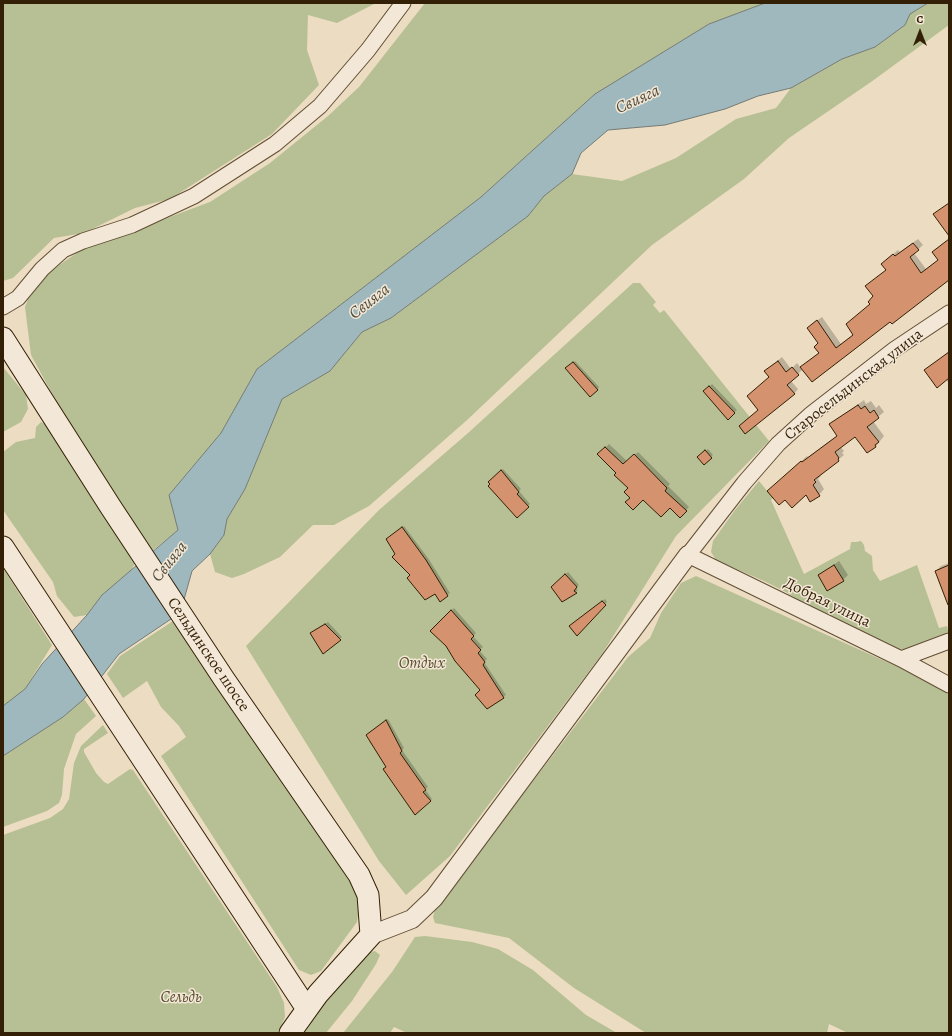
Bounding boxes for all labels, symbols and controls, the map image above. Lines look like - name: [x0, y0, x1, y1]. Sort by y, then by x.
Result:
- north arrow: [900, 12, 940, 52]
- text: С: [917, 12, 923, 27]
- water label: Свияга: [613, 81, 663, 119]
- water label: Свияга: [345, 280, 395, 324]
- street label: Старосельдинская улица: [781, 325, 927, 445]
- water label: Свияга: [148, 538, 192, 586]
- street label: Добрая улица: [780, 574, 874, 632]
- street label: Сельдинское шоссе: [163, 594, 253, 716]
- park label: Отдых: [399, 654, 445, 674]
- park label: Сельдь: [160, 988, 202, 1008]

